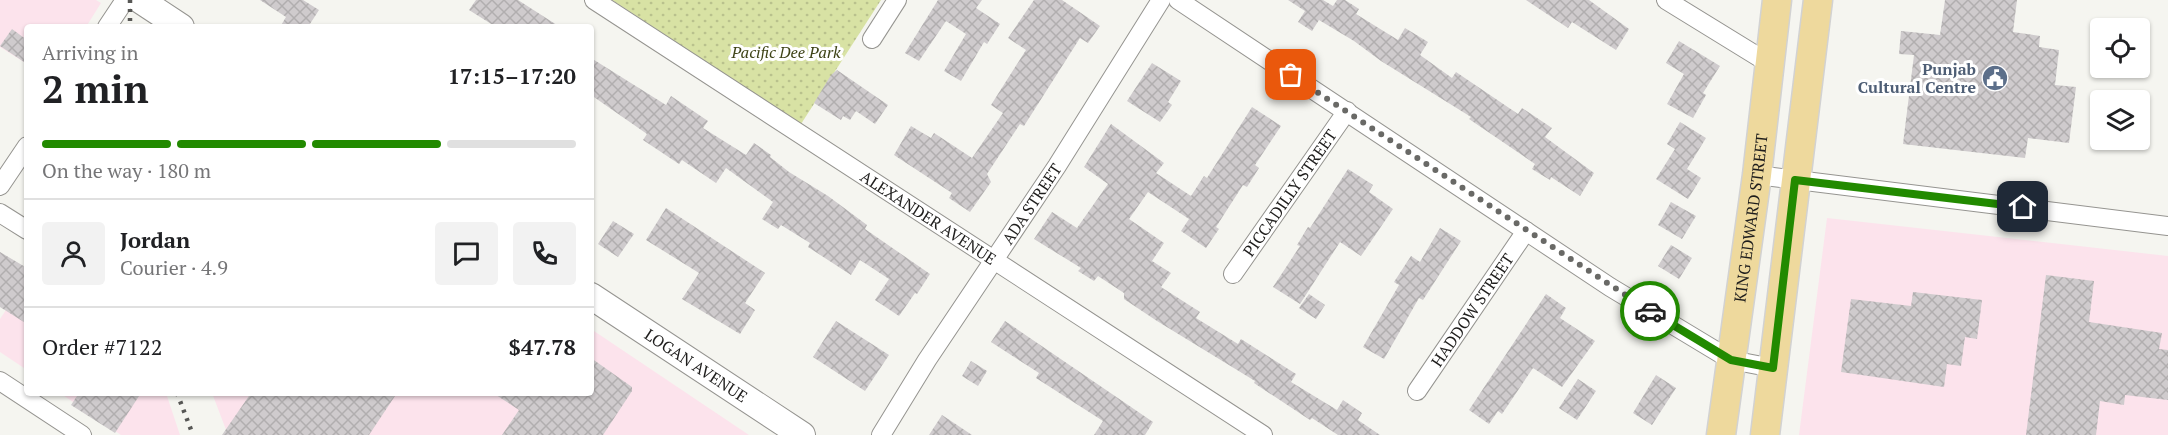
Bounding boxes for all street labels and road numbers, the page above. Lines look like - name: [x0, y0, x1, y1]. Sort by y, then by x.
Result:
- street label: PICCADILLY STREET: [1238, 125, 1342, 261]
- street label: KING EDWARD STREET: [1728, 132, 1773, 304]
- street label: ADA STREET: [997, 159, 1067, 249]
- street label: ALEXANDER AVENUE: [856, 165, 1001, 270]
- street label: HADDOW STREET: [1426, 249, 1519, 371]
- street label: LOGAN AVENUE: [641, 323, 752, 407]

